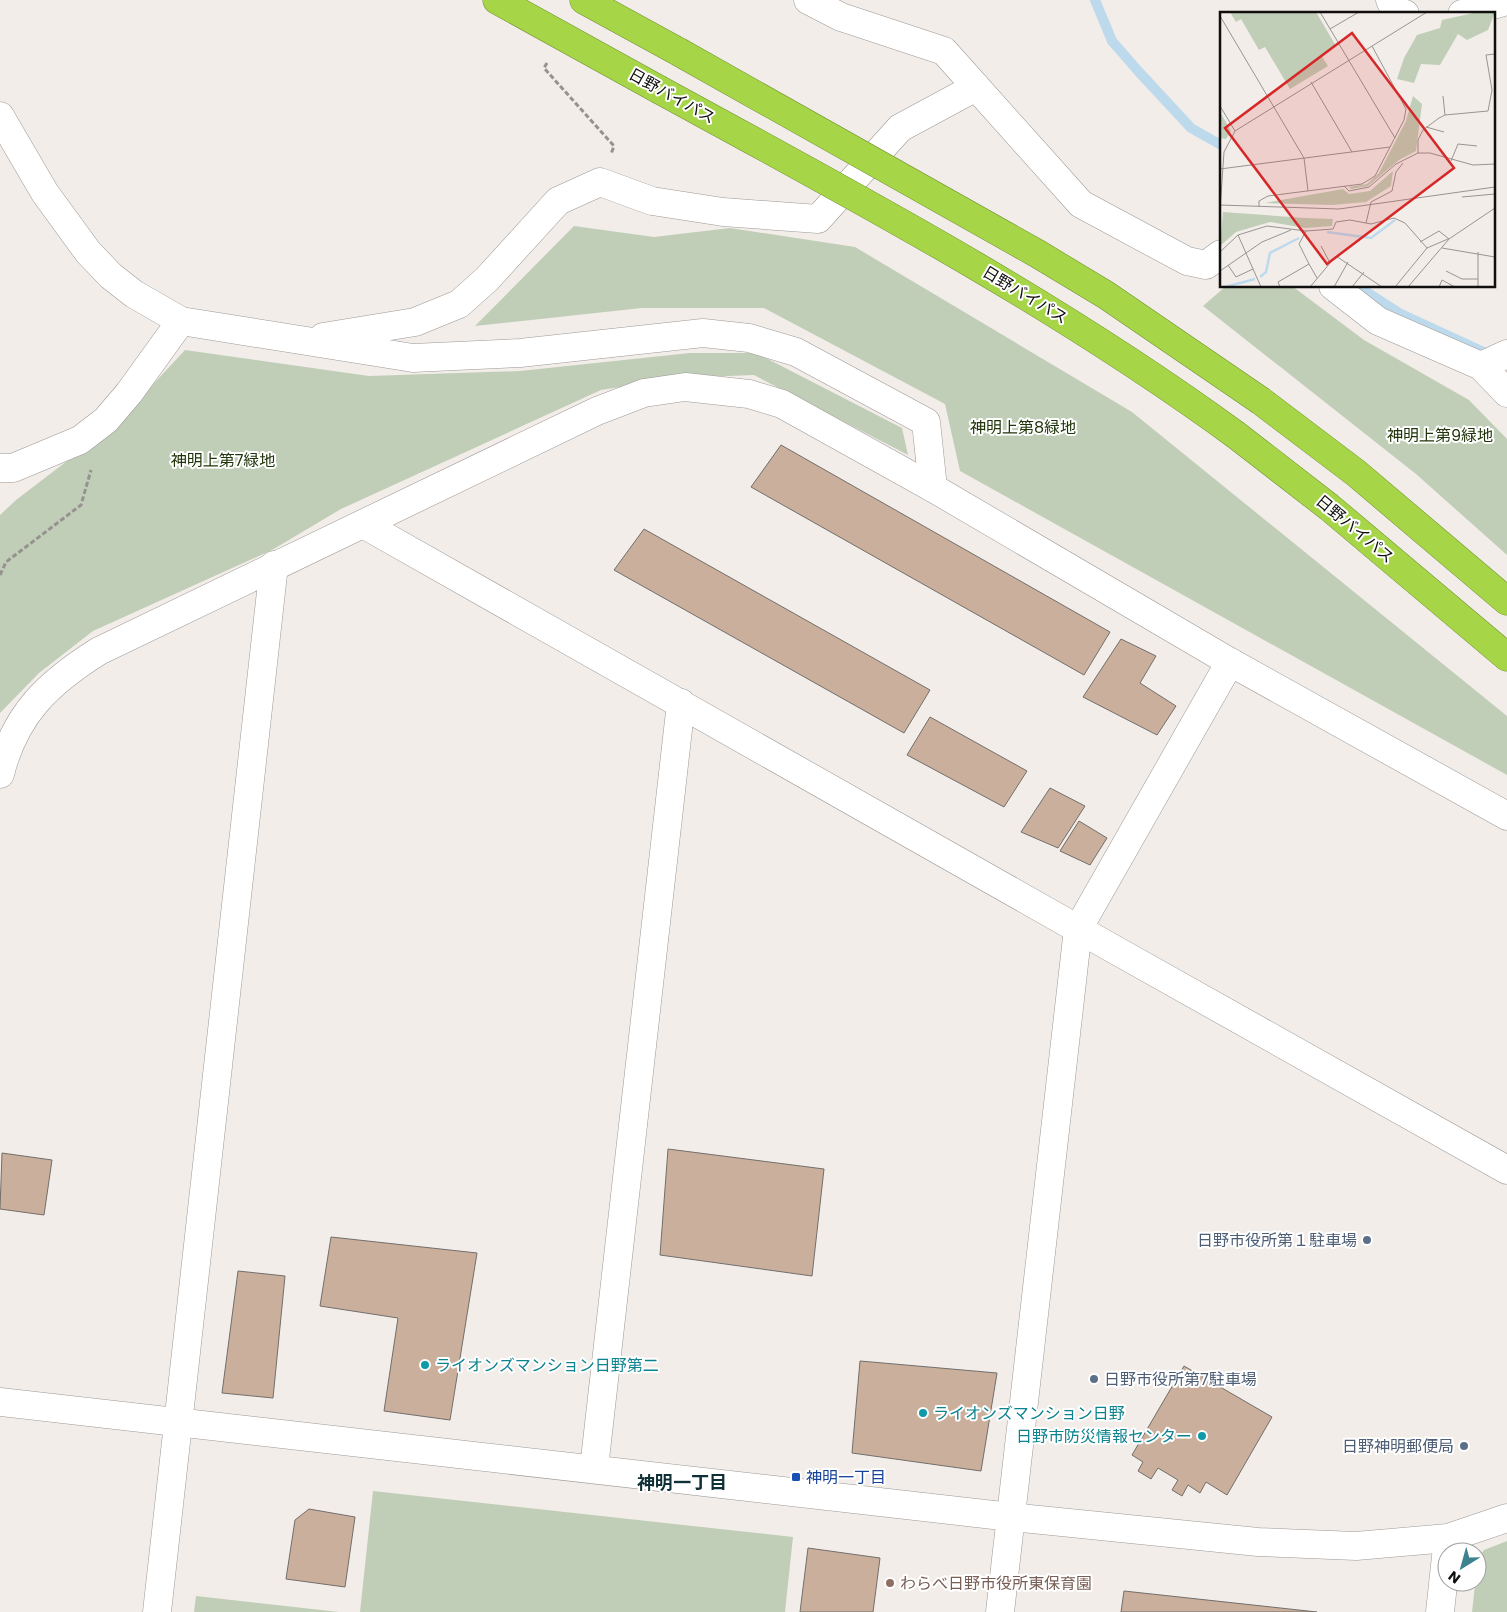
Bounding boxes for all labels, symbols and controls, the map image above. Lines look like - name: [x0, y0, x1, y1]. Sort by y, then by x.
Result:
- inset map: [1220, 12, 1494, 288]
- street label: 日野バイパス: [625, 63, 719, 129]
- street label: 日野バイパス: [978, 261, 1072, 329]
- park label: 神明上第8緑地: [970, 416, 1076, 439]
- park label: 神明上第9緑地: [1387, 424, 1493, 447]
- park label: 神明上第7緑地: [171, 449, 275, 472]
- street label: 日野バイパス: [1311, 489, 1399, 569]
- place label: 日野市役所第１駐車場: [1197, 1229, 1357, 1252]
- marker: 日野市役所第１駐車場: [1361, 1234, 1373, 1246]
- place label: ライオンズマンション日野第二: [435, 1354, 659, 1377]
- marker: ライオンズマンション日野第二: [419, 1359, 431, 1371]
- place label: 日野市役所第7駐車場: [1104, 1368, 1257, 1391]
- marker: 日野市役所第7駐車場: [1088, 1373, 1100, 1385]
- place label: ライオンズマンション日野: [933, 1402, 1125, 1425]
- marker: ライオンズマンション日野: [917, 1407, 929, 1419]
- place label: 日野市防災情報センター: [1016, 1425, 1192, 1448]
- marker: 日野市防災情報センター: [1196, 1430, 1208, 1442]
- place label: 日野神明郵便局: [1342, 1435, 1454, 1458]
- marker: 日野神明郵便局: [1458, 1440, 1470, 1452]
- place label: 神明一丁目: [806, 1466, 886, 1489]
- district label: 神明一丁目: [637, 1470, 727, 1495]
- marker: 神明一丁目: [790, 1471, 802, 1483]
- north arrow: [1437, 1542, 1487, 1592]
- text: N: [1444, 1566, 1464, 1589]
- place label: わらべ日野市役所東保育園: [900, 1572, 1092, 1595]
- marker: わらべ日野市役所東保育園: [884, 1577, 896, 1589]

